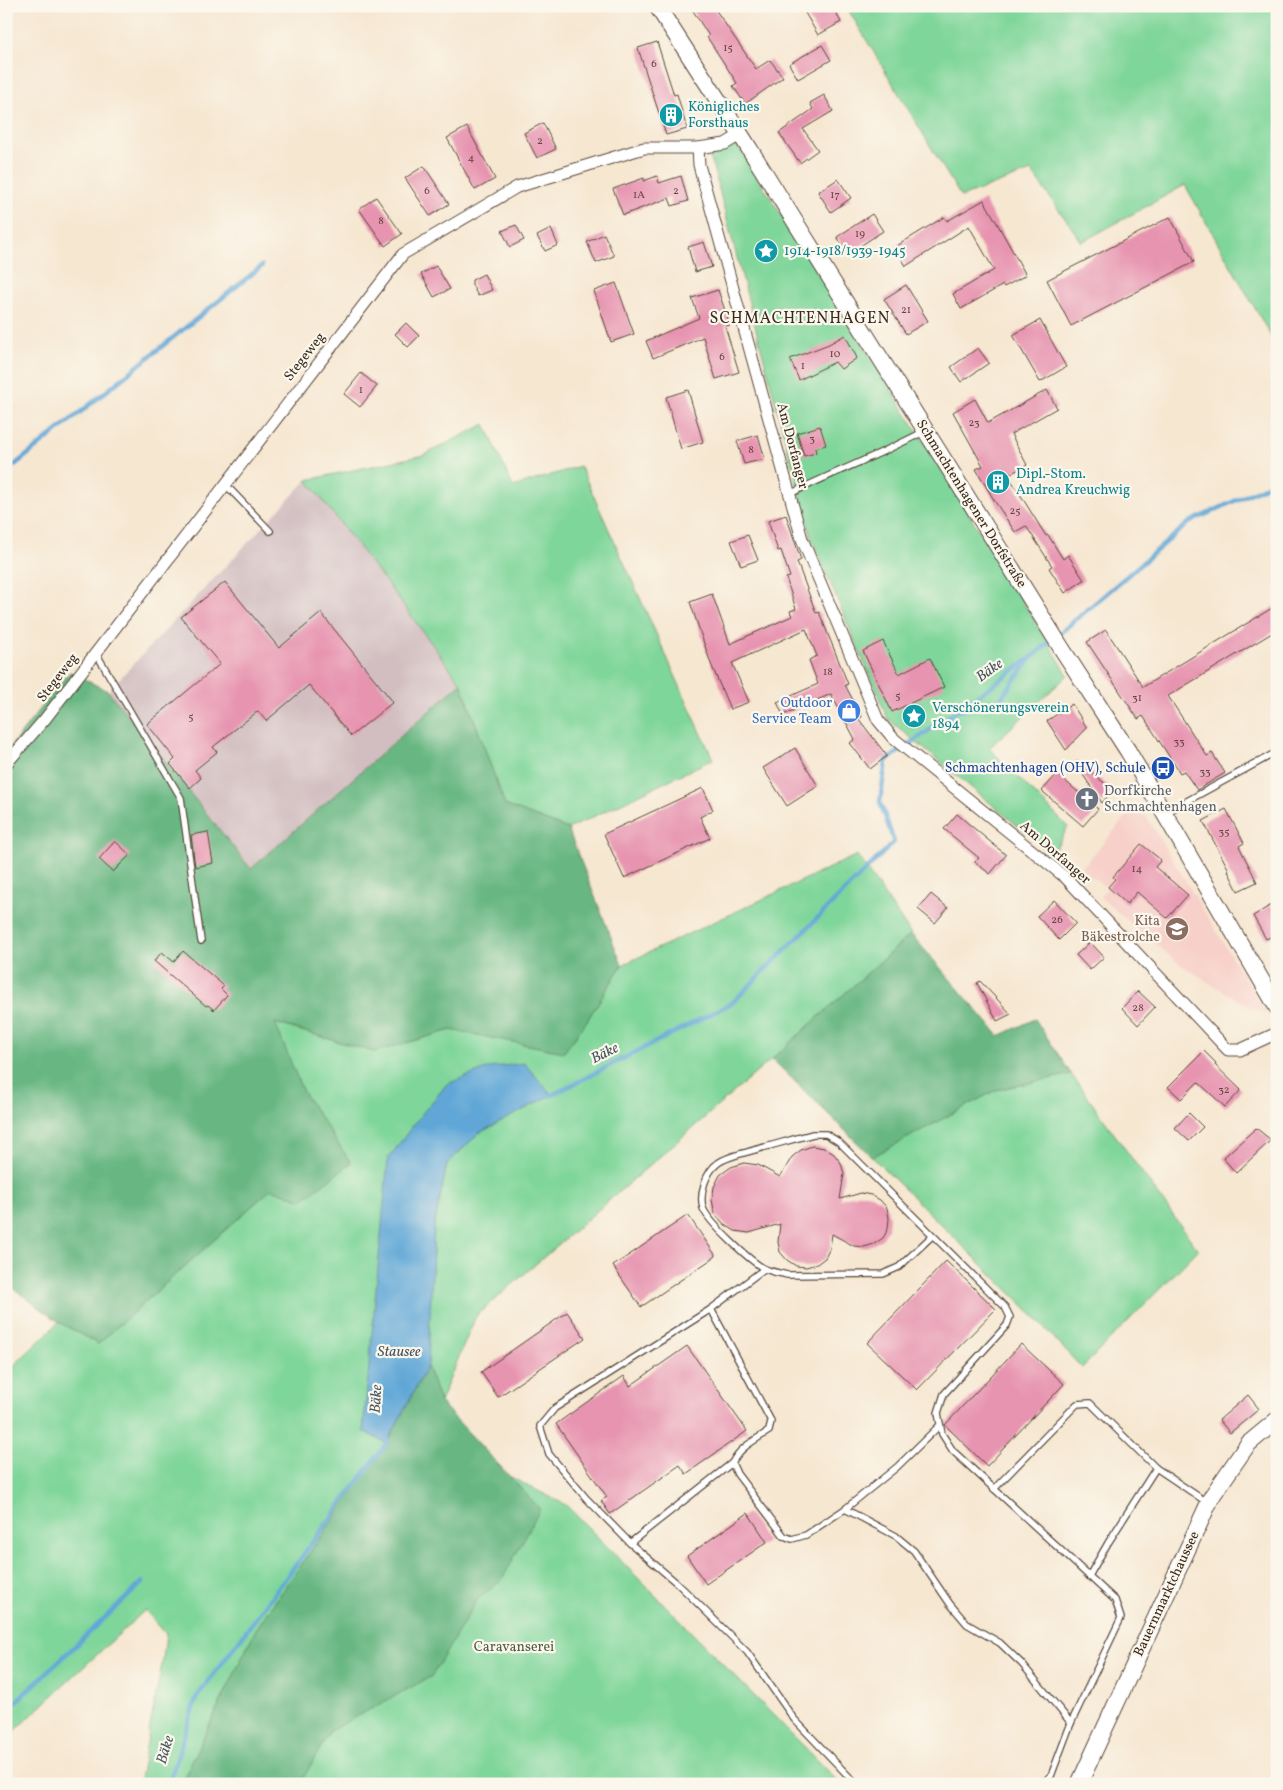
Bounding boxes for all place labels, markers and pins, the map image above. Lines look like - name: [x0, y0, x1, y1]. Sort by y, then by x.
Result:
- place label: Königliches Forsthaus: [688, 98, 759, 133]
- building icon: Königliches Forsthaus: [658, 102, 684, 128]
- place icon: 1914-1918/1939-1945: [753, 238, 779, 264]
- place label: 1914-1918/1939-1945: [784, 242, 906, 261]
- place label: Dipl.-Stom. Andrea Kreuchwig: [1016, 465, 1130, 500]
- building icon: Dipl.-Stom. Andrea Kreuchwig: [985, 469, 1011, 495]
- place label: Outdoor Service Team: [752, 694, 832, 729]
- shop icon: Outdoor Service Team: [836, 698, 862, 724]
- place label: Verschönerungsverein 1894: [932, 699, 1069, 734]
- place icon: Verschönerungsverein 1894: [901, 703, 927, 729]
- bus stop icon: Schmachtenhagen (OHV), Schule: [1150, 755, 1176, 781]
- place label: Schmachtenhagen (OHV), Schule: [945, 759, 1146, 778]
- place label: Dorfkirche Schmachtenhagen: [1104, 782, 1217, 817]
- church icon: Dorfkirche Schmachtenhagen: [1074, 786, 1100, 812]
- place label: Kita Bäkestrolche: [1081, 912, 1160, 947]
- school or university icon: Kita Bäkestrolche: [1164, 916, 1190, 942]

